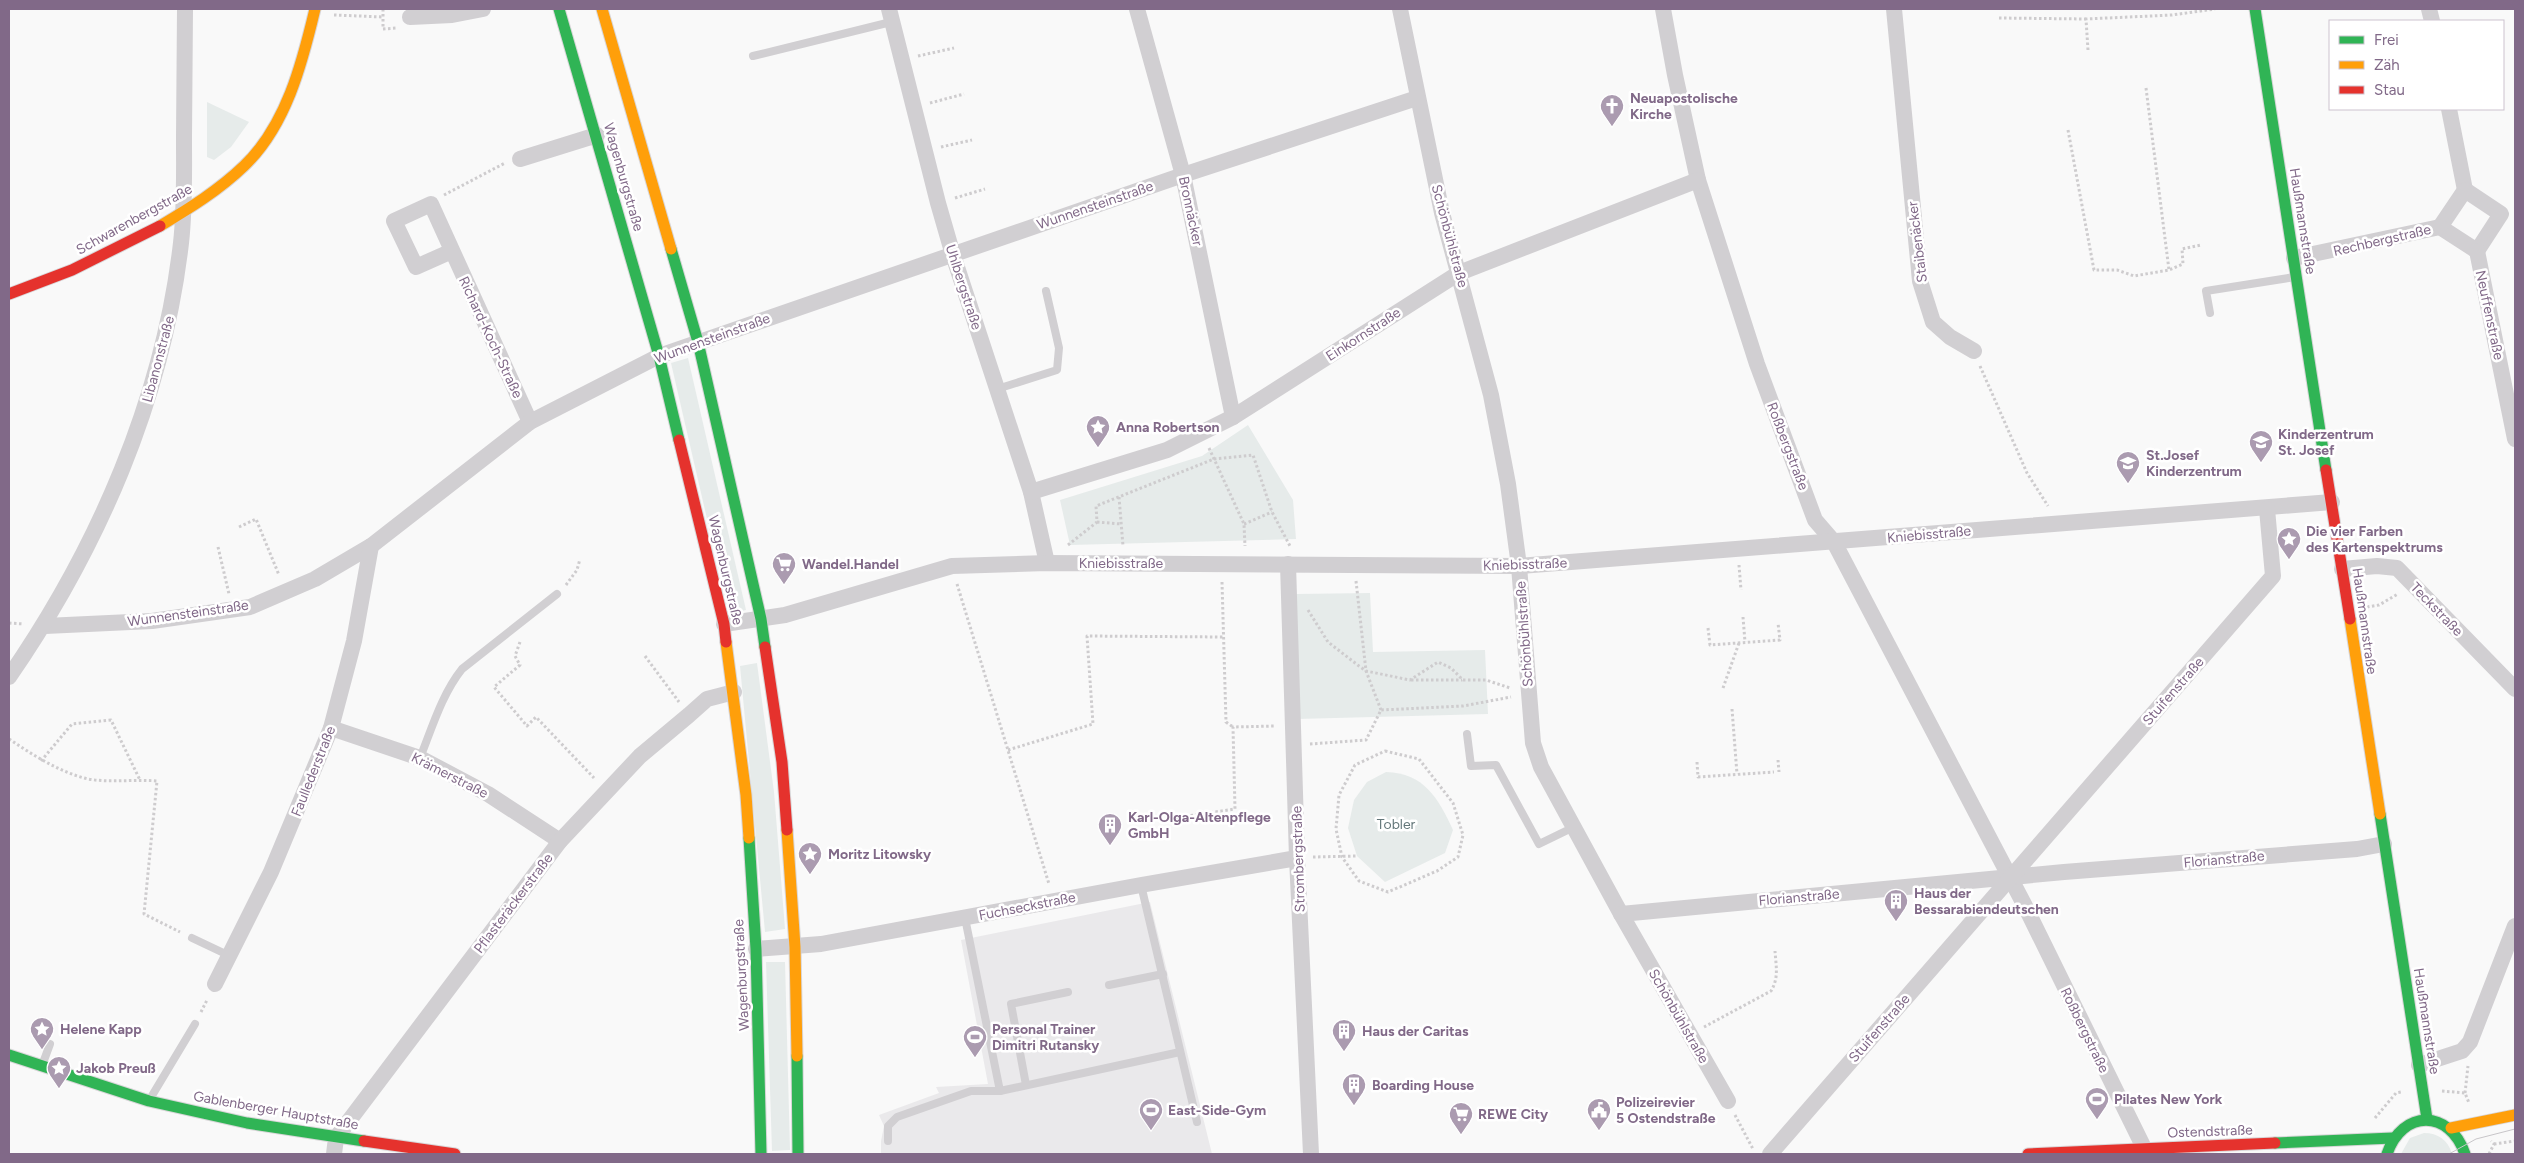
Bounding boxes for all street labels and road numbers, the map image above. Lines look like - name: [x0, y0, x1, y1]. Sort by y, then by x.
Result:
- street label: Wagenburgstraße: [600, 121, 647, 234]
- street label: Haußmannstraße: [2286, 167, 2319, 276]
- street label: Bronnäcker: [1175, 175, 1206, 248]
- street label: Wunnensteinstraße: [1035, 177, 1156, 233]
- street label: Schwarenbergstraße: [73, 180, 196, 258]
- street label: Schönbühlstraße: [1428, 183, 1472, 290]
- street label: Staibenäcker: [1904, 200, 1931, 283]
- street label: Rechbergstraße: [2332, 221, 2433, 260]
- street label: Uhlbergstraße: [942, 242, 985, 332]
- street label: Neuffenstraße: [2472, 269, 2507, 362]
- street label: Richard-Koch-Straße: [455, 274, 526, 401]
- street label: Einkornstraße: [1323, 304, 1404, 365]
- street label: Wunnensteinstraße: [652, 309, 773, 367]
- street label: Libanonstraße: [139, 314, 178, 404]
- street label: Roßbergstraße: [1763, 400, 1812, 493]
- street label: Wagenburgstraße: [705, 514, 746, 627]
- street label: Kniebisstraße: [1886, 522, 1972, 547]
- street label: Kniebisstraße: [1079, 555, 1164, 572]
- street label: Kniebisstraße: [1483, 555, 1568, 574]
- street label: Haußmannstraße: [2349, 567, 2380, 676]
- street label: Teckstraße: [2407, 579, 2467, 640]
- street label: Schönbühlstraße: [1512, 580, 1537, 687]
- street label: Wunnensteinstraße: [126, 597, 250, 630]
- street label: Stuifenstraße: [2139, 654, 2208, 729]
- street label: Faullederstraße: [288, 723, 339, 819]
- street label: Krämerstraße: [409, 749, 491, 802]
- street label: Strombergstraße: [1288, 805, 1309, 913]
- street label: Florianstraße: [2183, 847, 2265, 871]
- street label: Pflasteräckerstraße: [470, 850, 557, 957]
- street label: Florianstraße: [1758, 885, 1840, 909]
- street label: Fuchseckstraße: [977, 889, 1077, 924]
- street label: Wagenburgstraße: [730, 918, 753, 1031]
- street label: Schönbühlstraße: [1645, 966, 1713, 1067]
- street label: Haußmannstraße: [2410, 967, 2443, 1076]
- street label: Roßbergstraße: [2057, 985, 2113, 1076]
- street label: Stuifenstraße: [1845, 991, 1914, 1066]
- street label: Gablenberger Hauptstraße: [192, 1088, 360, 1133]
- street label: Ostendstraße: [2167, 1122, 2253, 1141]

